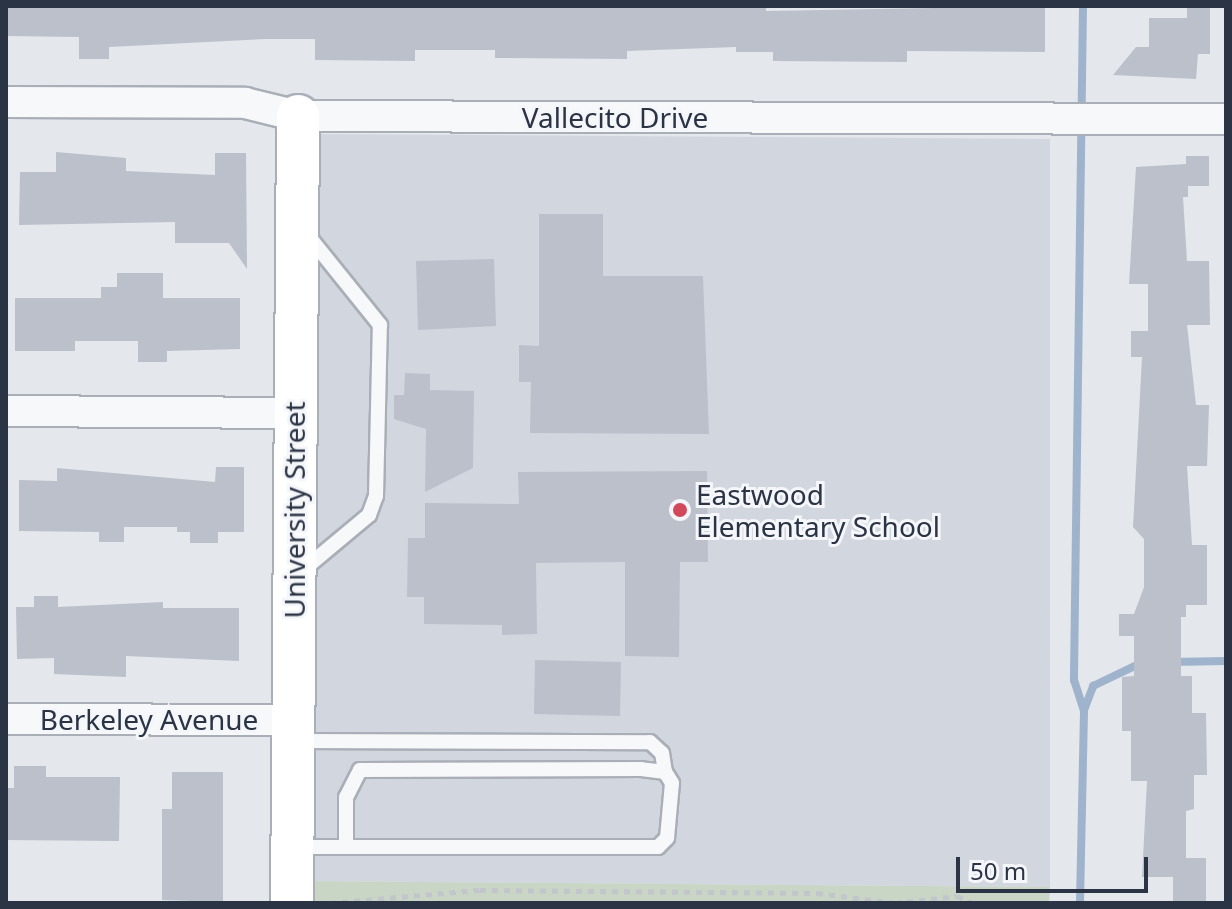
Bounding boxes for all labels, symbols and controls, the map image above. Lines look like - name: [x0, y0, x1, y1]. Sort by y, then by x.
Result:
- street label: Vallecito Drive: [522, 100, 708, 134]
- street label: University Street: [277, 401, 311, 619]
- place label: Eastwood Elementary School: [696, 477, 940, 543]
- marker: Eastwood Elementary School: [671, 501, 689, 519]
- street label: Berkeley Avenue: [40, 702, 258, 736]
- scale bar: [960, 841, 1152, 891]
- text: 50 m: [970, 854, 1026, 887]

